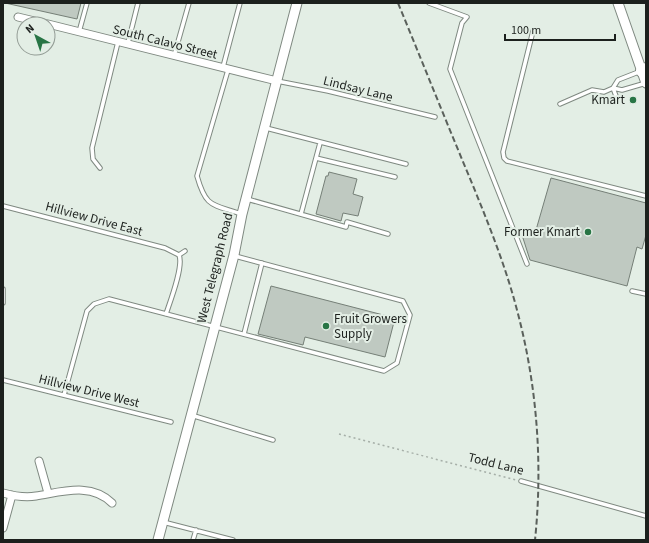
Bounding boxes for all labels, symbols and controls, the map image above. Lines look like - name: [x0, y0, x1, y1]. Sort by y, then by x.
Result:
- north arrow: [16, 16, 56, 56]
- scale bar: [505, 16, 615, 42]
- street label: South Calavo Street: [111, 20, 220, 64]
- text: N: [22, 21, 38, 37]
- text: 100 m: [511, 22, 541, 39]
- street label: Lindsay Lane: [321, 72, 395, 106]
- place label: Kmart: [591, 91, 626, 109]
- marker: Kmart: [628, 95, 638, 105]
- street label: Hillview Drive East: [43, 197, 145, 241]
- street label: West Telegraph Road: [193, 211, 237, 325]
- place label: Former Kmart: [504, 223, 581, 241]
- marker: Former Kmart: [583, 227, 593, 237]
- place label: Fruit Growers Supply: [334, 310, 408, 343]
- marker: Fruit Growers Supply: [321, 321, 331, 331]
- street label: Hillview Drive West: [37, 370, 142, 412]
- street label: Todd Lane: [466, 448, 526, 480]

